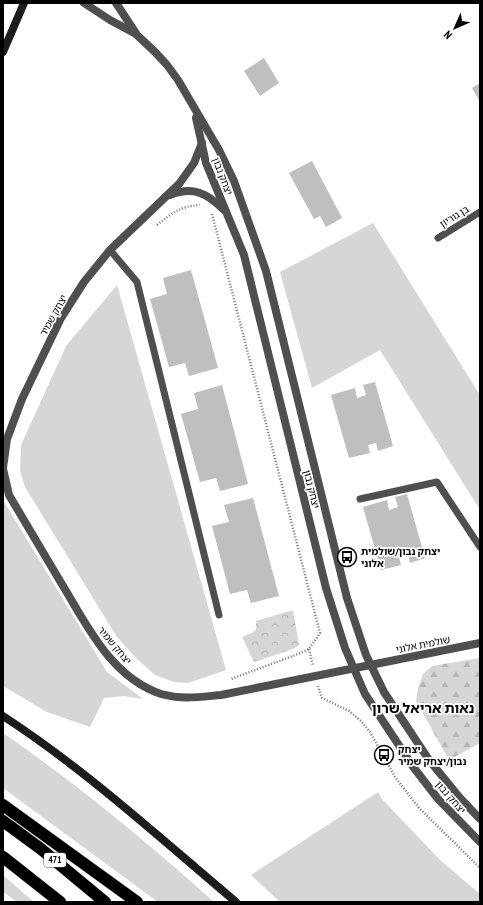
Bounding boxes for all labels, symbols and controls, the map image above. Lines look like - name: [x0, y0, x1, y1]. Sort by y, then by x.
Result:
- north arrow: [435, 8, 475, 48]
- text: N: [441, 28, 455, 42]
- street label: יצחק נבון: [209, 155, 236, 197]
- street label: בן גוריון: [437, 202, 472, 230]
- street label: יצחק שמיר: [37, 292, 70, 338]
- street label: יצחק נבון: [300, 468, 323, 510]
- place label: יצחק נבון/שולמית אלוני: [361, 545, 440, 570]
- bus stop icon: יצחק נבון/שולמית אלוני: [336, 546, 358, 568]
- street label: יצחק שמיר: [95, 624, 134, 667]
- street label: שולמית אלוני: [395, 633, 451, 656]
- district label: נאות אריאל שרון: [372, 699, 474, 717]
- place label: יצחק נבון/יצחק שמיר: [398, 743, 467, 768]
- bus stop icon: יצחק נבון/יצחק שמיר: [373, 744, 395, 766]
- street label: יצחק נבון: [433, 778, 468, 816]
- road number: 471: [44, 853, 66, 867]

